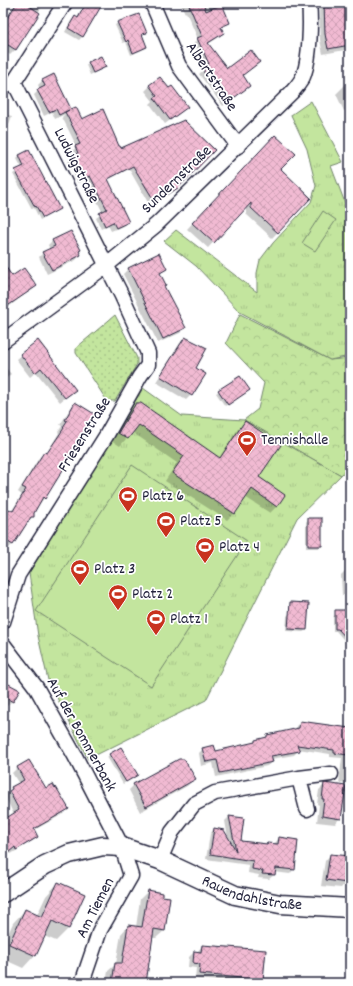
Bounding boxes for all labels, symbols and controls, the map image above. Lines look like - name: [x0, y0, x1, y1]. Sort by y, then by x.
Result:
- street label: Albertstraße: [179, 38, 243, 116]
- street label: Ludwigstraße: [47, 124, 105, 208]
- street label: Sundernstraße: [137, 140, 217, 220]
- street label: Friesenstraße: [53, 393, 117, 477]
- sports icon: Tennishalle: [236, 429, 258, 457]
- place label: Tennishalle: [261, 429, 328, 452]
- sports icon: Platz 6: [117, 485, 139, 513]
- place label: Platz 6: [142, 485, 184, 508]
- sports icon: Platz 5: [155, 510, 177, 538]
- place label: Platz 5: [180, 510, 222, 533]
- sports icon: Platz 4: [194, 536, 216, 564]
- place label: Platz 4: [219, 536, 260, 559]
- sports icon: Platz 3: [69, 558, 91, 586]
- place label: Platz 3: [94, 558, 135, 581]
- sports icon: Platz 2: [107, 583, 129, 611]
- place label: Platz 2: [132, 583, 173, 606]
- sports icon: Platz 1: [145, 608, 167, 636]
- place label: Platz 1: [170, 608, 208, 631]
- street label: Auf der Bommerbank: [40, 674, 122, 796]
- street label: Rauendahlstraße: [198, 870, 303, 917]
- street label: Am Tiemen: [71, 874, 121, 942]

